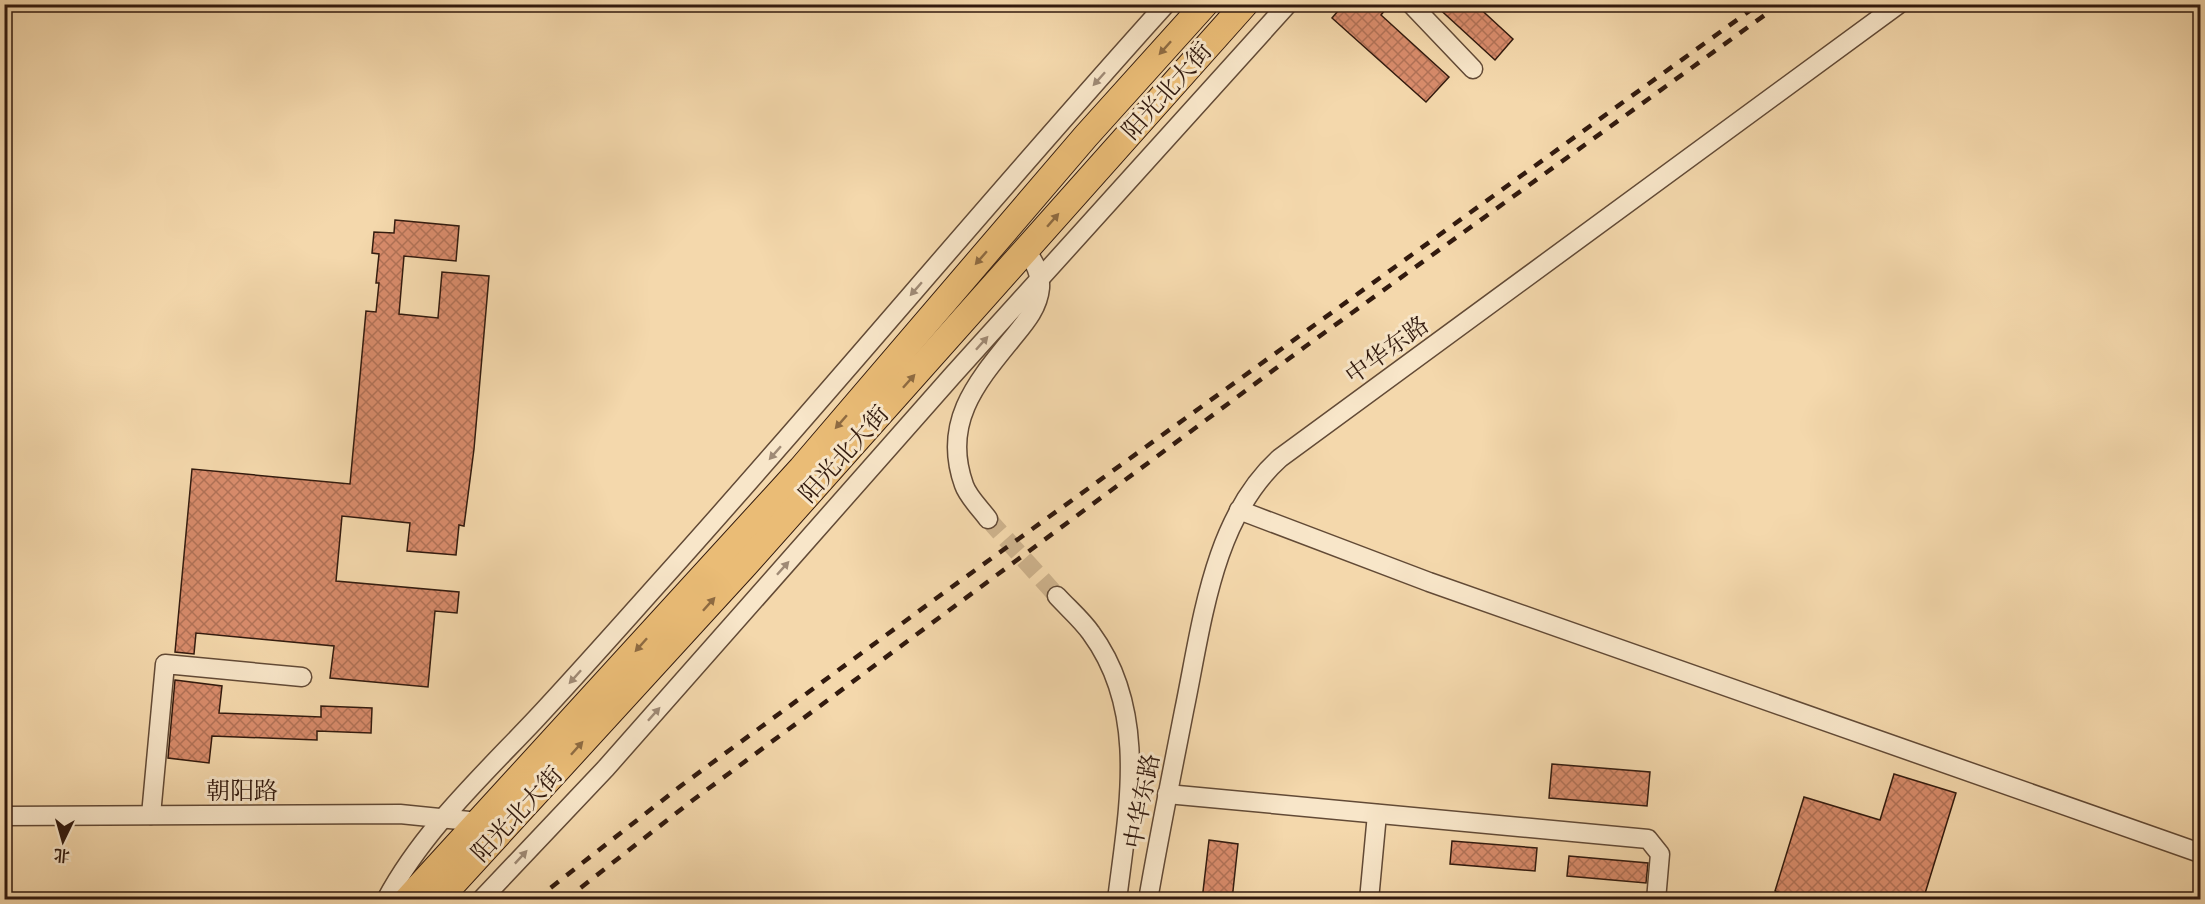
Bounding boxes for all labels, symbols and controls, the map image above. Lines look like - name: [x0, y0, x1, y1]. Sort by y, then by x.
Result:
- street label: 阳光北大街: [1115, 36, 1219, 146]
- one-way arrow: [1159, 40, 1172, 55]
- one-way arrow: [1093, 71, 1106, 86]
- one-way arrow: [1046, 213, 1059, 228]
- one-way arrow: [975, 250, 988, 265]
- one-way arrow: [909, 281, 922, 297]
- street label: 中华东路: [1339, 309, 1435, 391]
- one-way arrow: [975, 336, 989, 351]
- one-way arrow: [902, 374, 915, 389]
- street label: 阳光北大街: [792, 399, 896, 509]
- one-way arrow: [835, 414, 848, 429]
- one-way arrow: [768, 445, 781, 461]
- one-way arrow: [776, 561, 789, 576]
- one-way arrow: [702, 597, 715, 612]
- one-way arrow: [634, 638, 648, 653]
- one-way arrow: [568, 669, 582, 684]
- one-way arrow: [647, 707, 660, 722]
- one-way arrow: [570, 741, 584, 756]
- street label: 中华东路: [1117, 751, 1167, 851]
- street label: 阳光北大街: [464, 759, 570, 869]
- street label: 朝阳路: [206, 775, 278, 807]
- north arrow: [33, 811, 93, 871]
- text: 北: [53, 843, 71, 867]
- one-way arrow: [514, 850, 528, 864]

